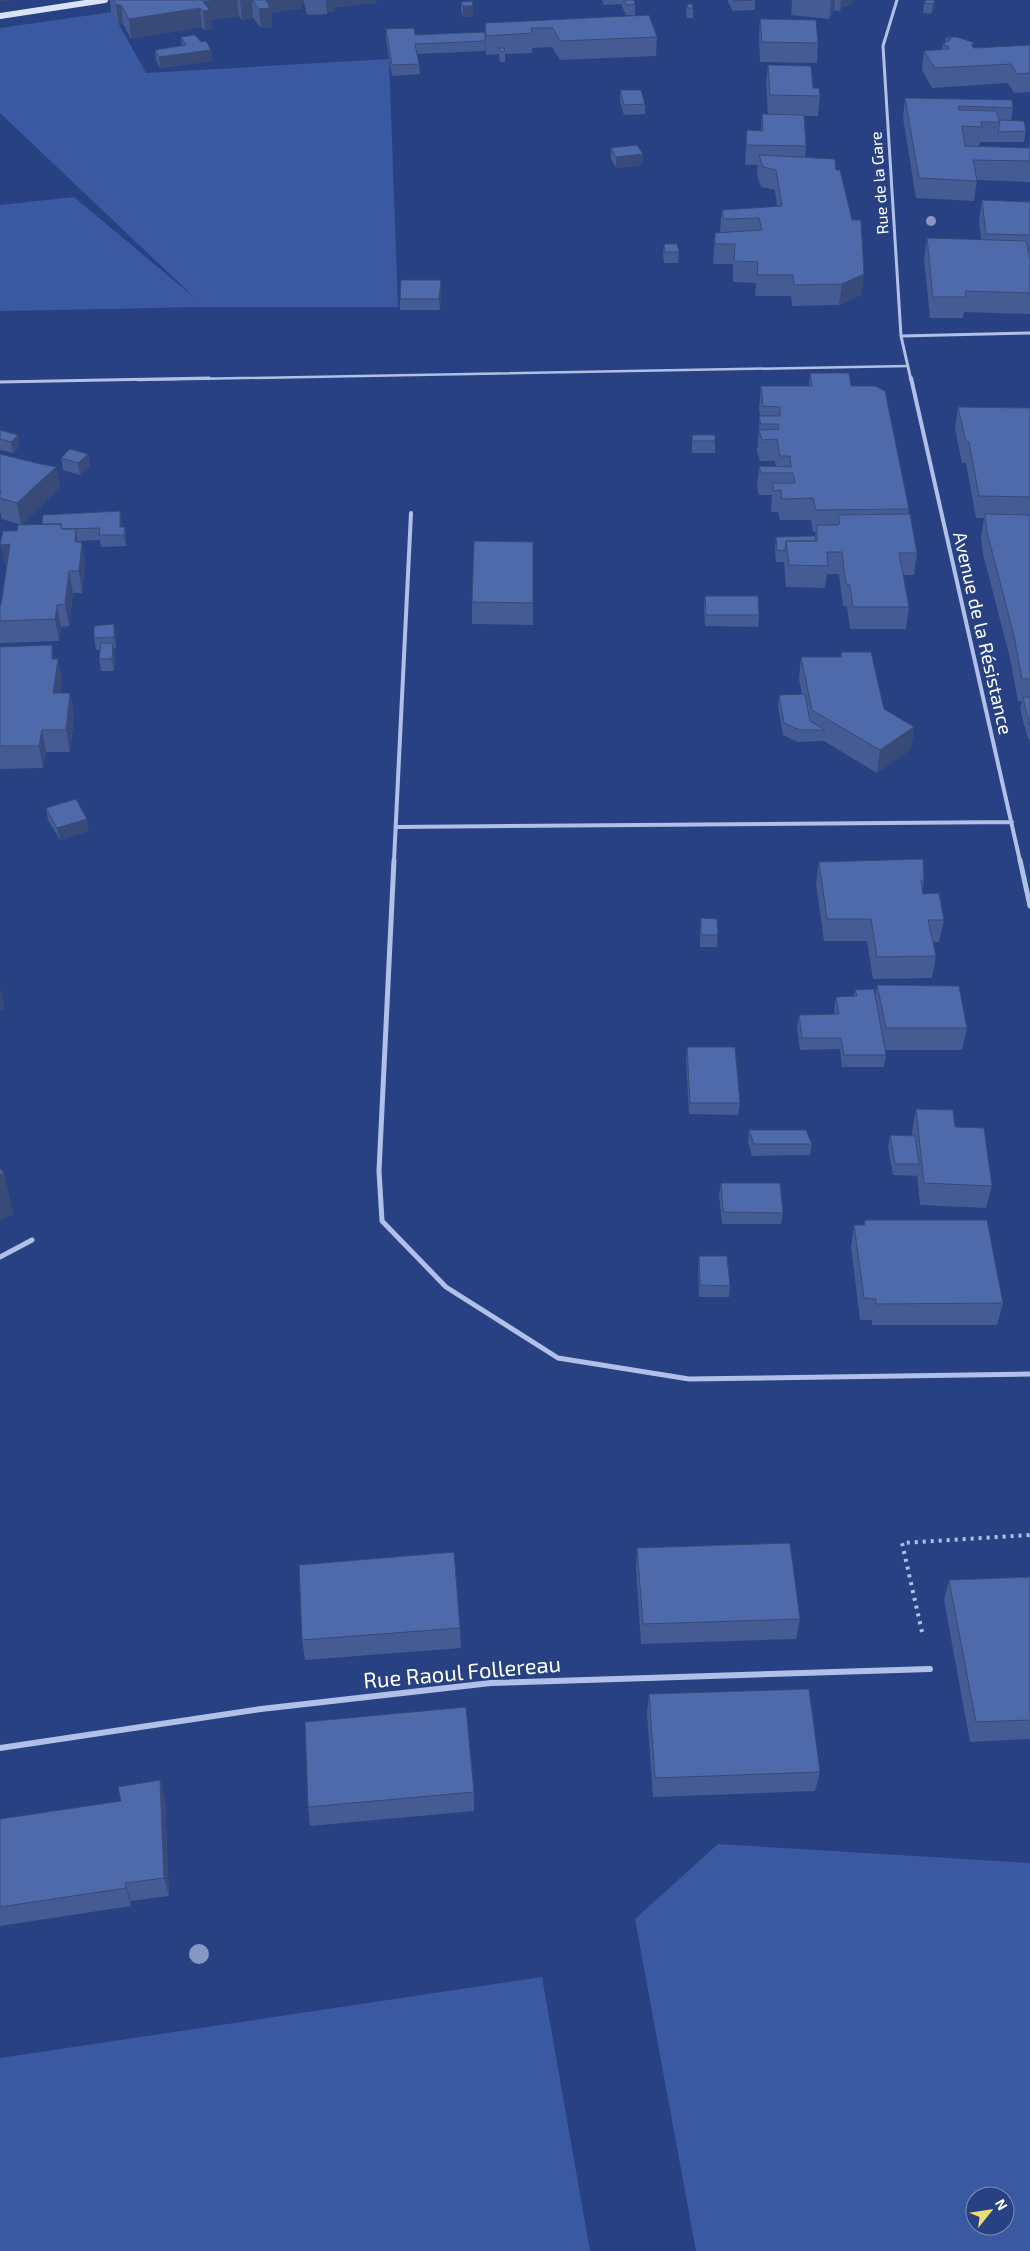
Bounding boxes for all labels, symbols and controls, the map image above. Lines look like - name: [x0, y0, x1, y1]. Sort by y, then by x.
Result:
- street label: Rue de la Gare: [865, 131, 892, 235]
- street label: Avenue de la Résistance: [949, 529, 1018, 737]
- street label: Rue Raoul Follereau: [362, 1649, 562, 1693]
- north arrow: [965, 2186, 1015, 2236]
- text: N: [992, 2196, 1012, 2213]

